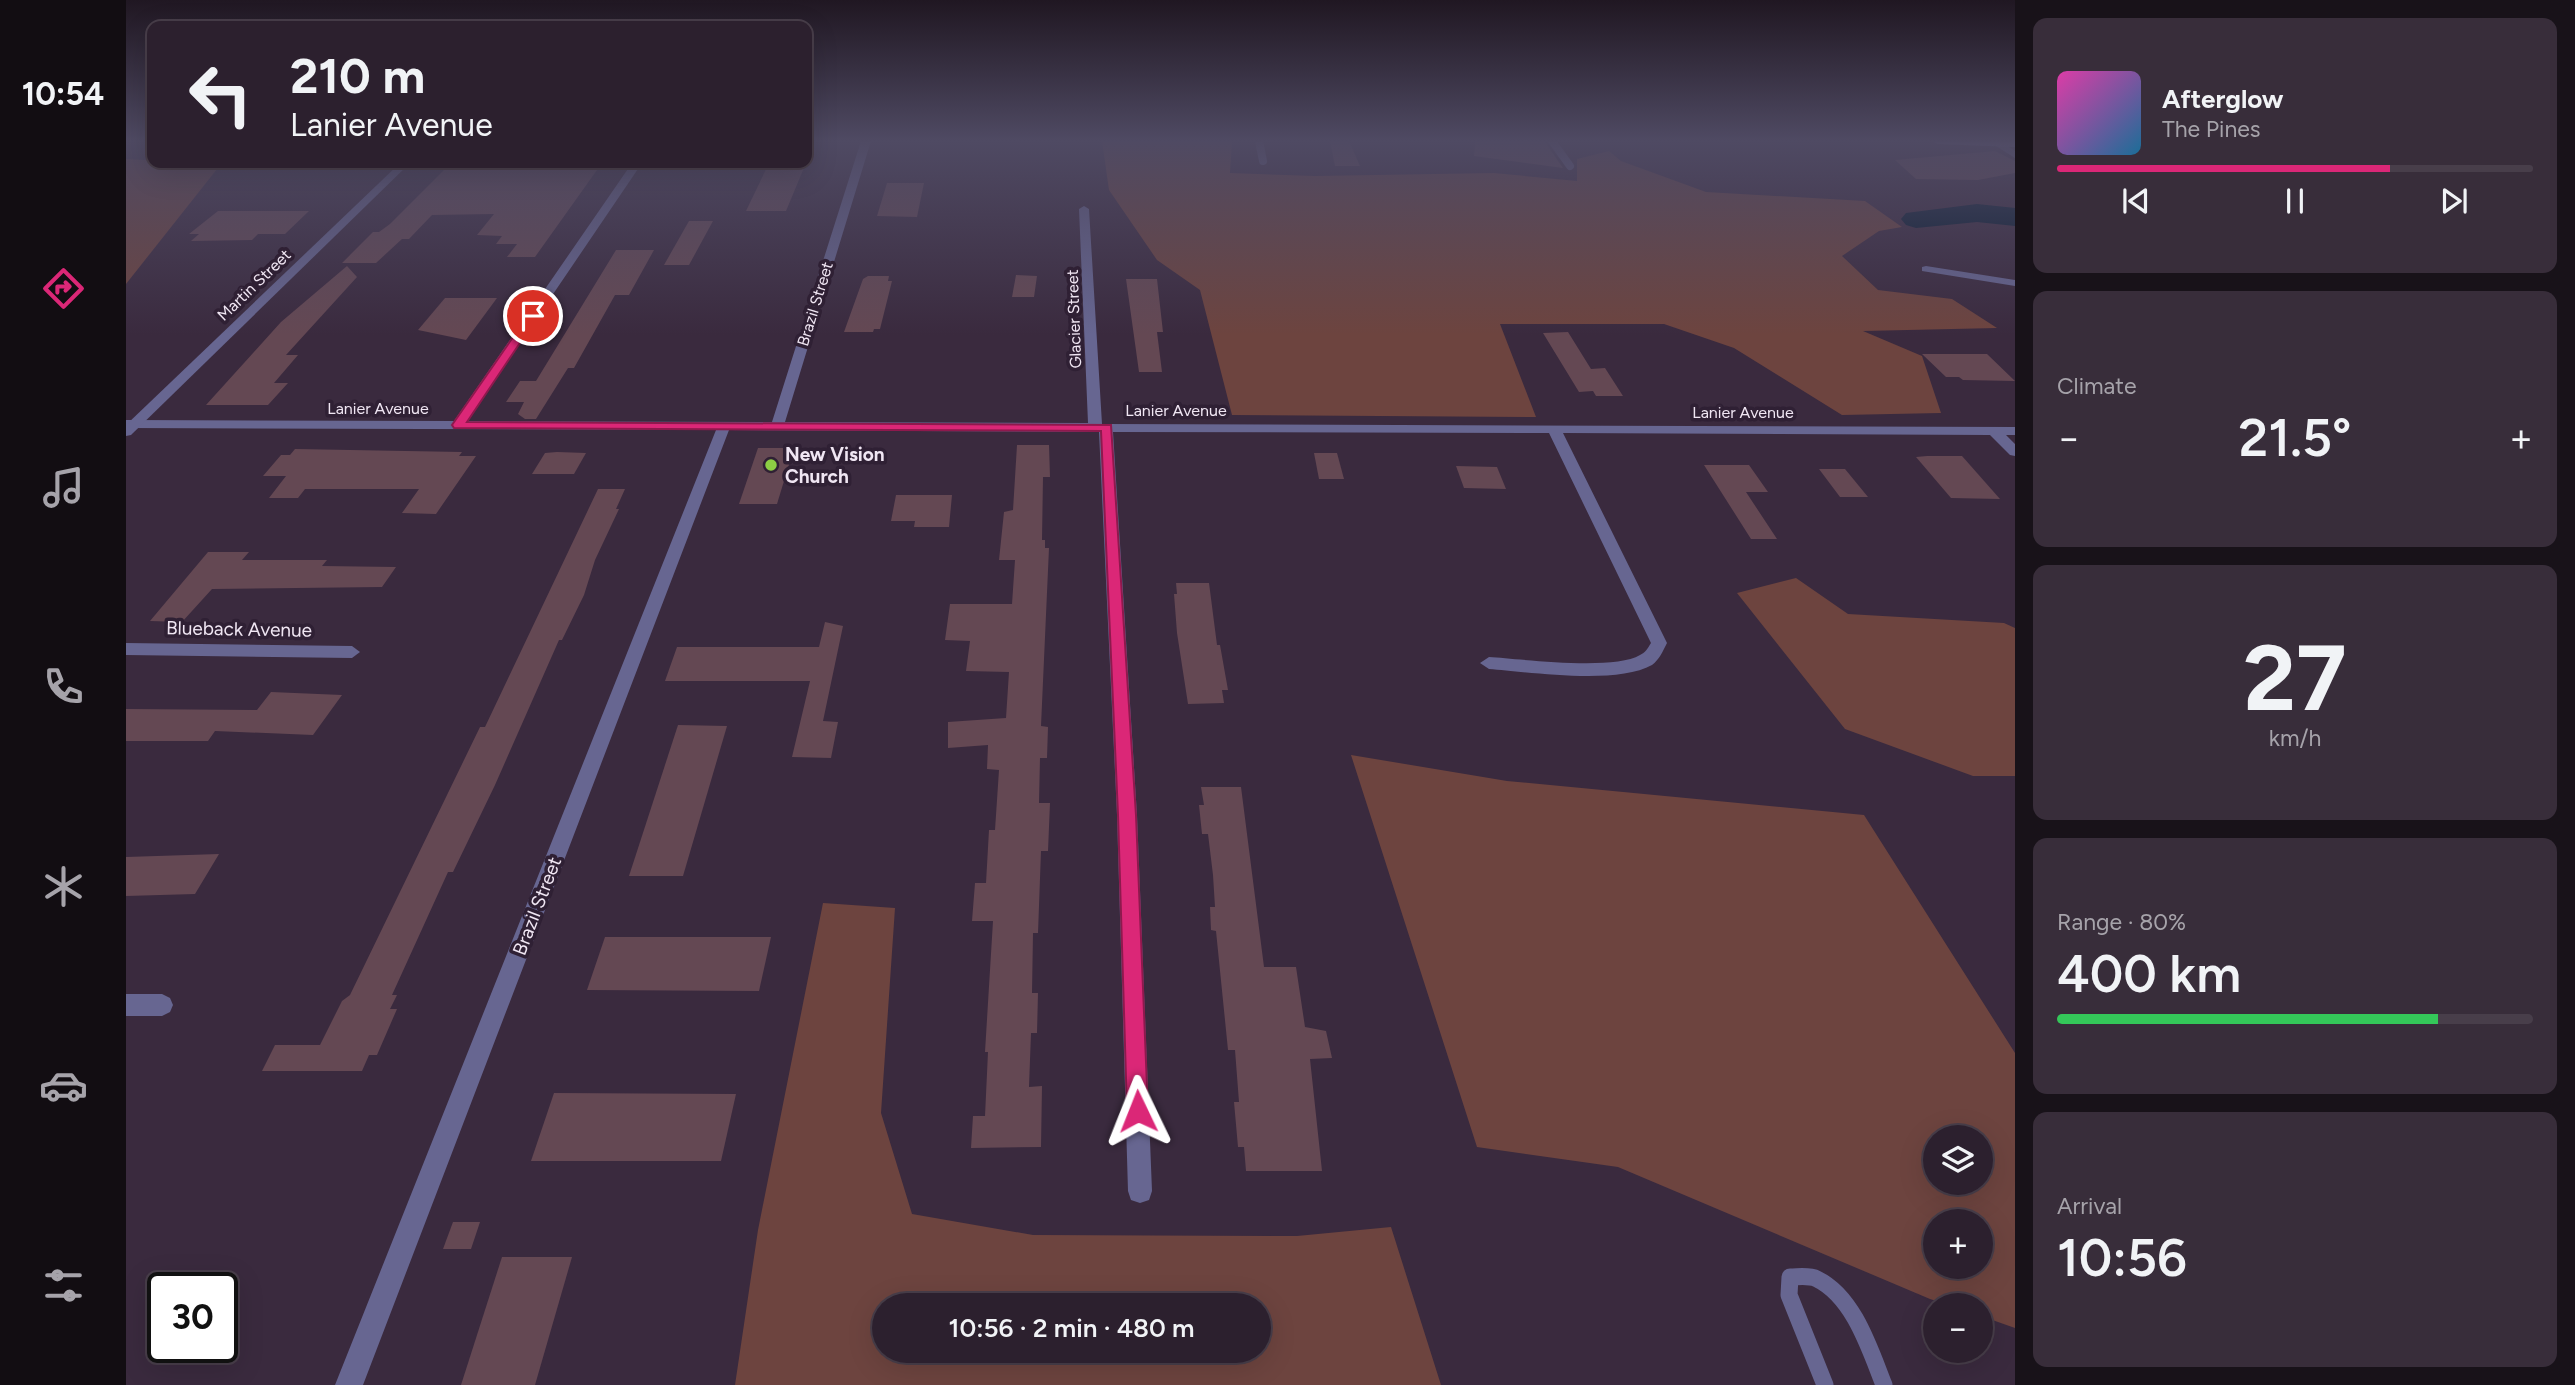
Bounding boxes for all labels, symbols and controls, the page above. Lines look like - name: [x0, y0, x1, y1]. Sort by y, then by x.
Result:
- text: 210 m: [290, 46, 425, 105]
- icon: left: [175, 49, 266, 140]
- text: 10:54: [22, 75, 104, 113]
- text: Afterglow: [2162, 83, 2284, 115]
- text: Lanier Avenue: [290, 106, 493, 144]
- text: The Pines: [2162, 115, 2261, 143]
- icon: previous: [2117, 182, 2155, 220]
- icon: pause: [2276, 182, 2314, 220]
- icon: next: [2435, 182, 2473, 220]
- street label: Martin Street: [213, 245, 295, 325]
- street label: Brazil Street: [793, 260, 837, 348]
- icon: directions: [39, 264, 88, 313]
- street label: Glacier Street: [1063, 269, 1085, 369]
- pin: [503, 286, 563, 346]
- icon: arrive: [514, 297, 552, 335]
- text: Climate: [2057, 372, 2136, 400]
- street label: Lanier Avenue: [327, 399, 429, 418]
- street label: Lanier Avenue: [1125, 401, 1227, 420]
- street label: Lanier Avenue: [1692, 403, 1794, 422]
- text: 21.5°: [2238, 407, 2352, 469]
- text: −: [2057, 415, 2081, 461]
- text: +: [2509, 415, 2533, 461]
- place label: New Vision Church: [785, 443, 885, 488]
- marker: New Vision Church: [763, 457, 779, 473]
- icon: music: [39, 463, 88, 512]
- street label: Blueback Avenue: [166, 616, 312, 642]
- text: 27: [2243, 624, 2347, 733]
- icon: phone: [39, 662, 88, 711]
- text: km/h: [2269, 724, 2321, 752]
- street label: Brazil Street: [508, 854, 566, 958]
- icon: climate: [39, 862, 88, 911]
- text: Range · 80%: [2057, 908, 2186, 936]
- text: 400 km: [2057, 943, 2241, 1005]
- icon: car: [39, 1061, 88, 1110]
- position arrow: [1101, 1074, 1175, 1148]
- map controls: [1923, 1125, 1993, 1363]
- button: layers: [1923, 1125, 1993, 1195]
- text: Arrival: [2057, 1192, 2122, 1220]
- button: +: [1923, 1209, 1993, 1279]
- text: 10:56: [2057, 1227, 2187, 1289]
- icon: filters: [39, 1261, 88, 1310]
- speed limit sign: 30: [147, 1272, 238, 1363]
- button: −: [1923, 1293, 1993, 1363]
- text: 10:56 · 2 min · 480 m: [949, 1312, 1194, 1344]

